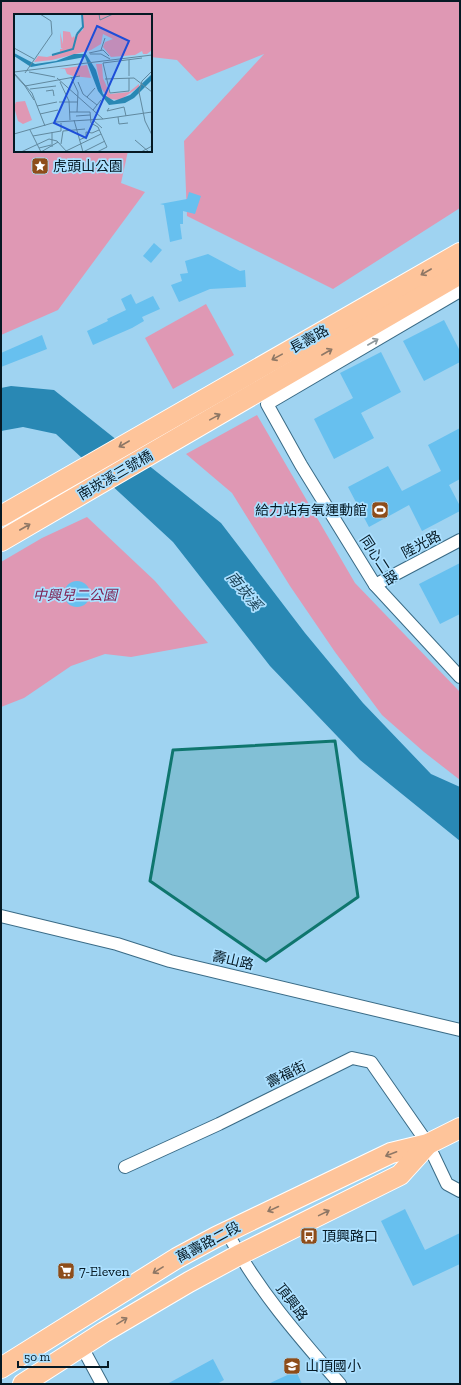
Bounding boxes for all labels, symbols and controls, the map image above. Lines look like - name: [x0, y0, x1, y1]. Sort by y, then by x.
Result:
- inset map: [14, 14, 152, 152]
- place icon: 虎頭山公園: [30, 156, 50, 176]
- place label: 虎頭山公園: [53, 158, 123, 175]
- one-way arrow: [420, 269, 432, 277]
- street label: 長壽路: [287, 322, 332, 357]
- one-way arrow: [367, 338, 379, 346]
- one-way arrow: [321, 347, 333, 355]
- one-way arrow: [271, 354, 283, 362]
- one-way arrow: [208, 413, 220, 420]
- one-way arrow: [118, 441, 130, 449]
- street label: 南崁溪三號橋: [75, 447, 156, 504]
- sports icon: 給力站有氧運動館: [370, 500, 390, 520]
- place label: 給力站有氧運動館: [255, 502, 367, 519]
- one-way arrow: [19, 523, 31, 531]
- street label: 陸光路: [399, 527, 444, 562]
- street label: 同心二路: [356, 532, 401, 588]
- water label: 南崁溪: [223, 568, 267, 616]
- park label: 中興兒二公園: [33, 587, 119, 604]
- street label: 壽山路: [211, 947, 255, 973]
- street label: 壽福街: [264, 1058, 309, 1091]
- one-way arrow: [385, 1151, 397, 1159]
- one-way arrow: [267, 1206, 279, 1213]
- one-way arrow: [318, 1209, 330, 1216]
- street label: 萬壽路二段: [173, 1219, 243, 1266]
- bus stop icon: 頂興路口: [299, 1226, 319, 1246]
- place label: 頂興路口: [322, 1228, 378, 1245]
- supermarket icon: 7-Eleven: [56, 1261, 76, 1281]
- place label: 7-Eleven: [79, 1263, 130, 1280]
- one-way arrow: [153, 1266, 164, 1274]
- street label: 頂興路: [272, 1280, 311, 1324]
- one-way arrow: [116, 1317, 128, 1325]
- scale bar: [18, 1343, 108, 1369]
- text: 50 m: [24, 1350, 51, 1364]
- school or university icon: 山頂國小: [282, 1356, 302, 1376]
- place label: 山頂國小: [305, 1358, 361, 1375]

